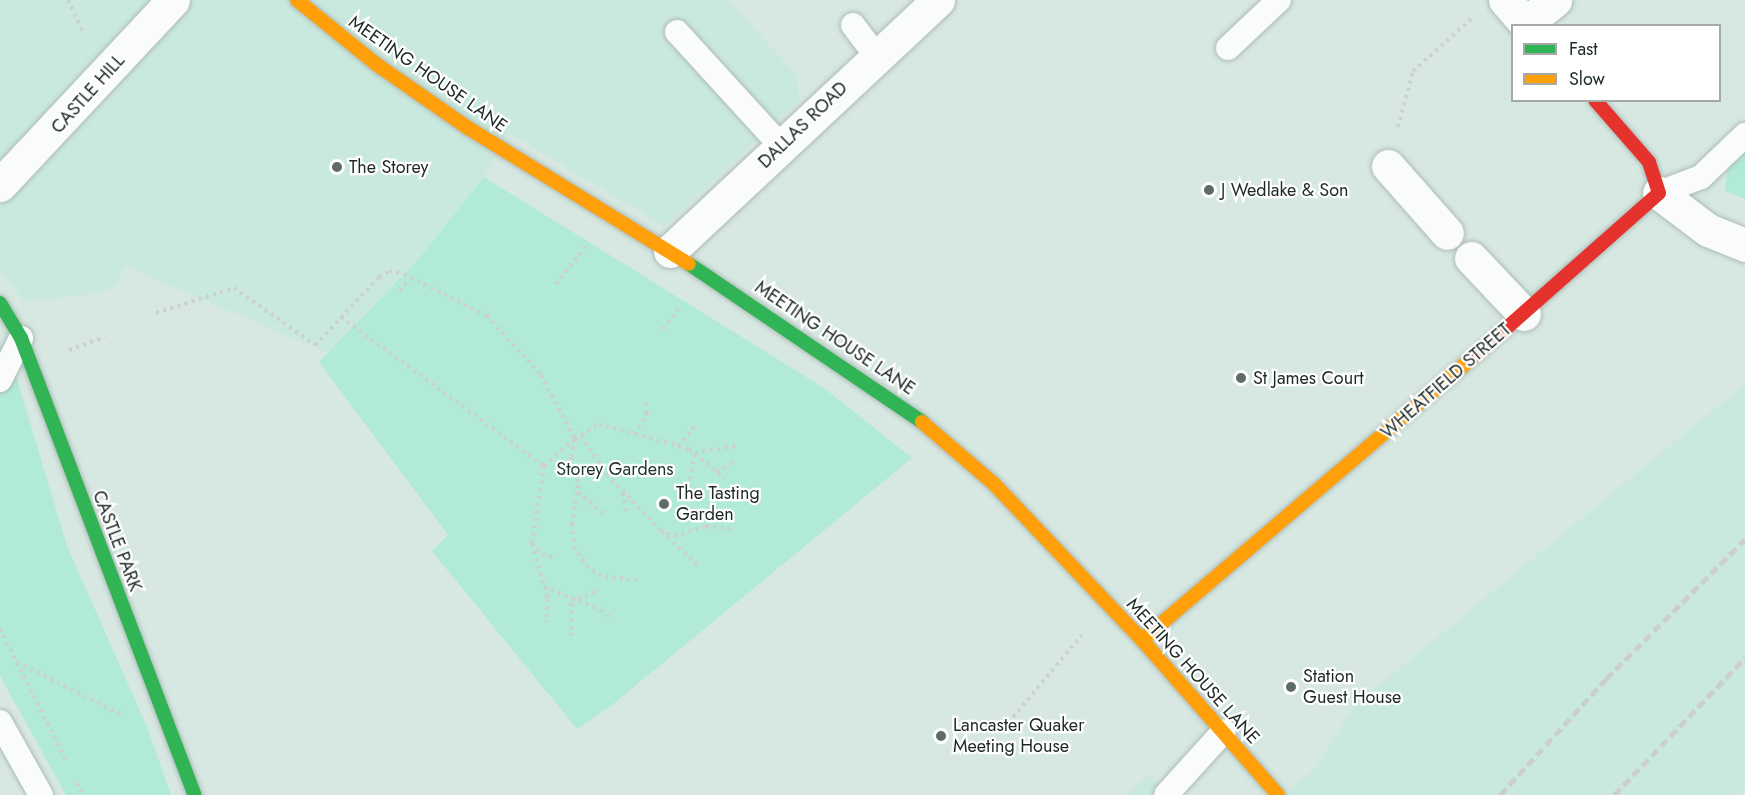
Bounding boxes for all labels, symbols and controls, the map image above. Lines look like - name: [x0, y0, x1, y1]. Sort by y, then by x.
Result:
- street label: MEETING HOUSE LANE: [345, 11, 511, 137]
- legend: [1511, 24, 1721, 102]
- text: Fast: [1569, 36, 1598, 62]
- street label: CASTLE HILL: [47, 50, 129, 138]
- text: Slow: [1569, 66, 1605, 92]
- street label: DALLAS ROAD: [754, 77, 852, 173]
- place label: The Storey: [349, 156, 428, 178]
- marker: The Storey: [330, 160, 344, 174]
- place label: J Wedlake & Son: [1221, 179, 1348, 201]
- marker: J Wedlake & Son: [1202, 183, 1216, 197]
- street label: MEETING HOUSE LANE: [751, 276, 919, 400]
- street label: WHEATFIELD STREET: [1377, 319, 1515, 443]
- place label: St James Court: [1253, 367, 1364, 389]
- marker: St James Court: [1234, 371, 1248, 385]
- park label: Storey Gardens: [556, 458, 674, 480]
- place label: The Tasting Garden: [676, 483, 760, 526]
- street label: CASTLE PARK: [88, 488, 146, 594]
- marker: The Tasting Garden: [657, 497, 671, 511]
- street label: MEETING HOUSE LANE: [1122, 594, 1264, 748]
- place label: Station Guest House: [1303, 666, 1401, 708]
- marker: Station Guest House: [1284, 680, 1298, 694]
- place label: Lancaster Quaker Meeting House: [953, 715, 1084, 758]
- marker: Lancaster Quaker Meeting House: [934, 729, 948, 743]

